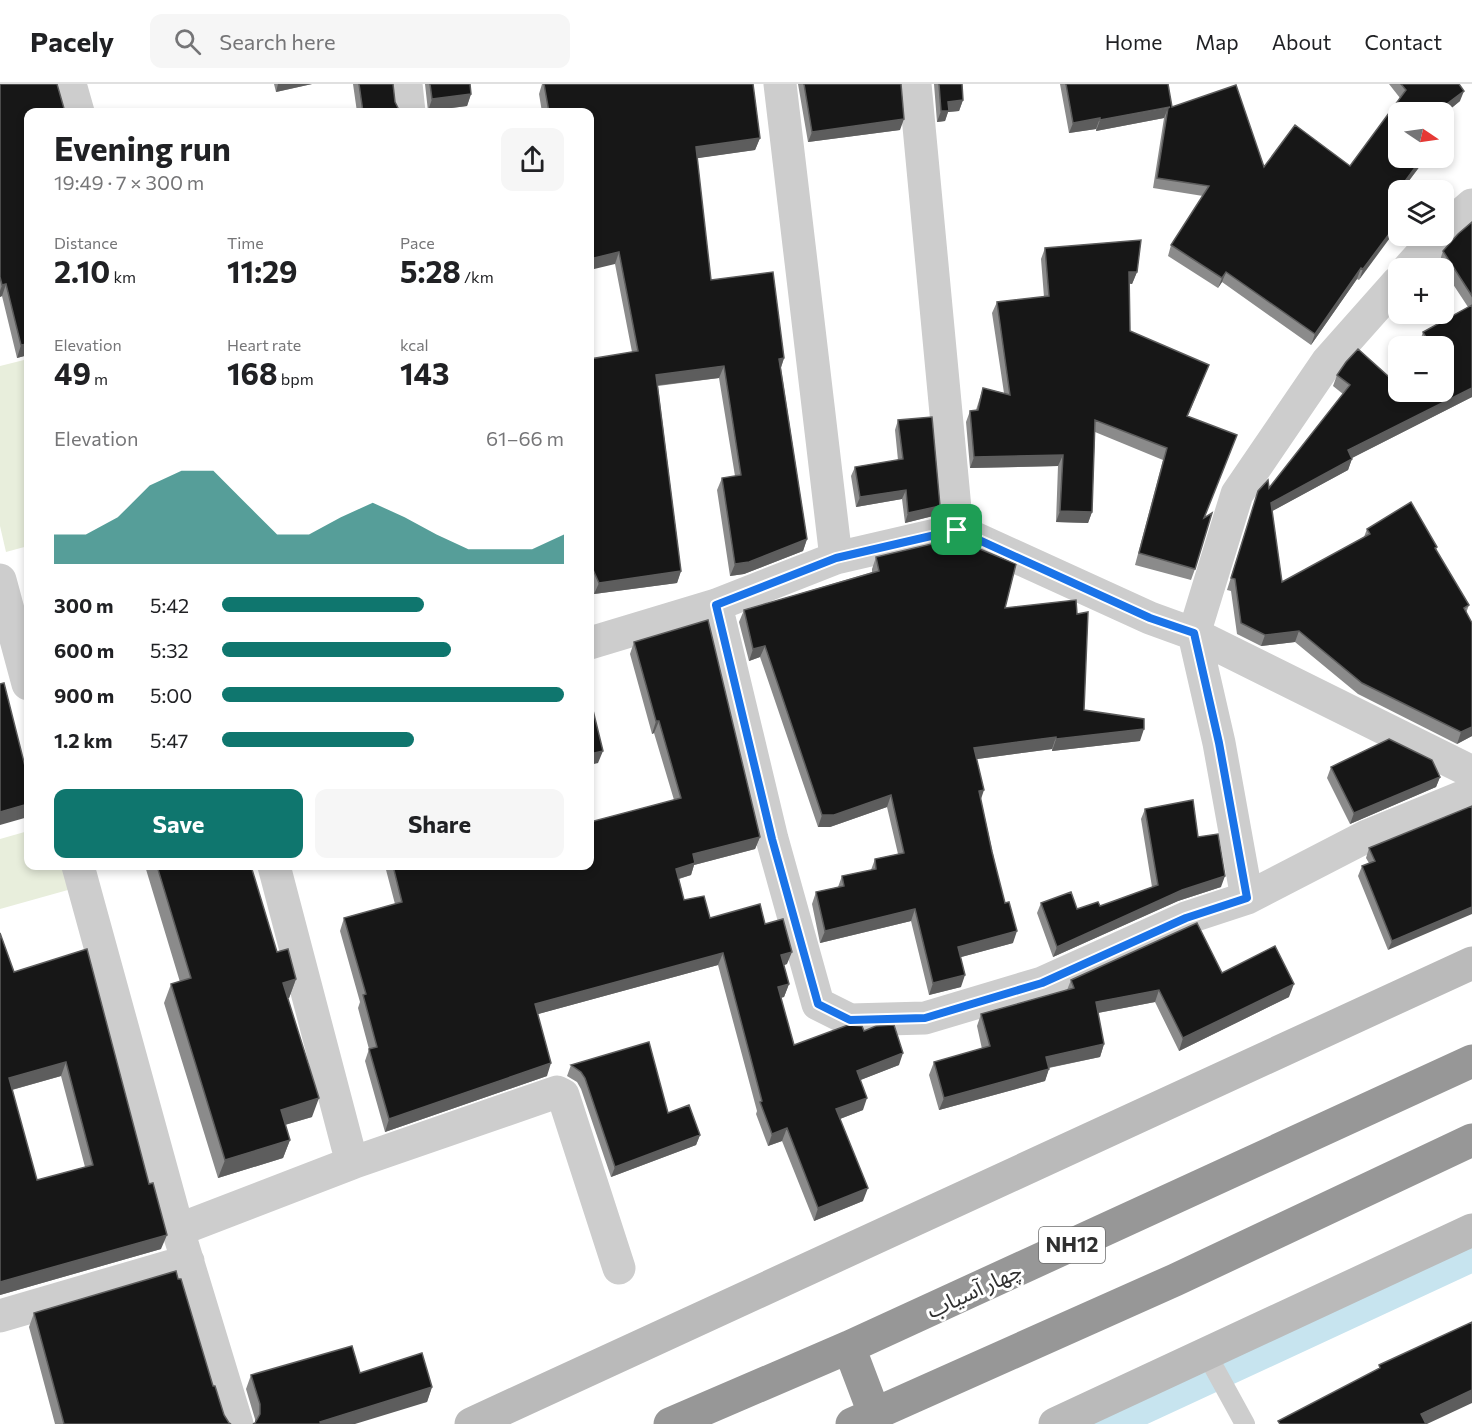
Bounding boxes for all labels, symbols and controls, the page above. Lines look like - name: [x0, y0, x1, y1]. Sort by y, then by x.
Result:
- search box: [150, 14, 570, 68]
- text: Pacely: [30, 24, 114, 58]
- icon: search: [171, 25, 204, 58]
- text: Search here: [219, 28, 336, 55]
- text: Home: [1105, 29, 1162, 54]
- text: Map: [1195, 29, 1239, 54]
- text: About: [1272, 29, 1331, 54]
- text: Contact: [1364, 29, 1442, 54]
- north arrow: [1388, 102, 1454, 168]
- map controls: [1388, 102, 1454, 402]
- text: Evening run: [54, 127, 231, 168]
- button: share: [501, 128, 564, 191]
- text: 19:49 · 7 × 300 m: [54, 170, 204, 194]
- button: layers: [1388, 180, 1454, 246]
- text: Distance: [54, 233, 118, 252]
- text: Time: [227, 233, 264, 252]
- text: Pace: [400, 233, 435, 252]
- text: 2.10: [54, 252, 110, 289]
- text: 11:29: [227, 252, 297, 289]
- text: 5:28: [400, 252, 461, 289]
- button: +: [1388, 258, 1454, 324]
- text: km: [110, 267, 136, 286]
- text: /km: [461, 267, 494, 286]
- text: Elevation: [54, 335, 122, 354]
- text: Heart rate: [227, 335, 301, 354]
- text: kcal: [400, 335, 429, 354]
- button: −: [1388, 336, 1454, 402]
- text: 49: [54, 354, 91, 391]
- text: 168: [227, 354, 278, 391]
- text: 143: [400, 354, 449, 391]
- text: m: [91, 369, 108, 388]
- text: bpm: [278, 369, 314, 388]
- text: Elevation: [54, 426, 139, 450]
- text: 61–66 m: [486, 426, 564, 450]
- pin: [931, 504, 982, 555]
- icon: arrive: [940, 513, 973, 546]
- text: 300 m: [54, 593, 114, 617]
- text: 5:42: [150, 593, 189, 617]
- text: 600 m: [54, 638, 114, 662]
- text: 5:32: [150, 638, 189, 662]
- text: 900 m: [54, 683, 114, 707]
- text: 5:00: [150, 683, 192, 707]
- text: 1.2 km: [54, 728, 112, 752]
- text: 5:47: [150, 728, 188, 752]
- button: Save: [54, 789, 303, 858]
- button: Share: [315, 789, 564, 858]
- road number: NH12: [1039, 1227, 1105, 1263]
- street label: چهار آسیاب: [922, 1256, 1026, 1325]

